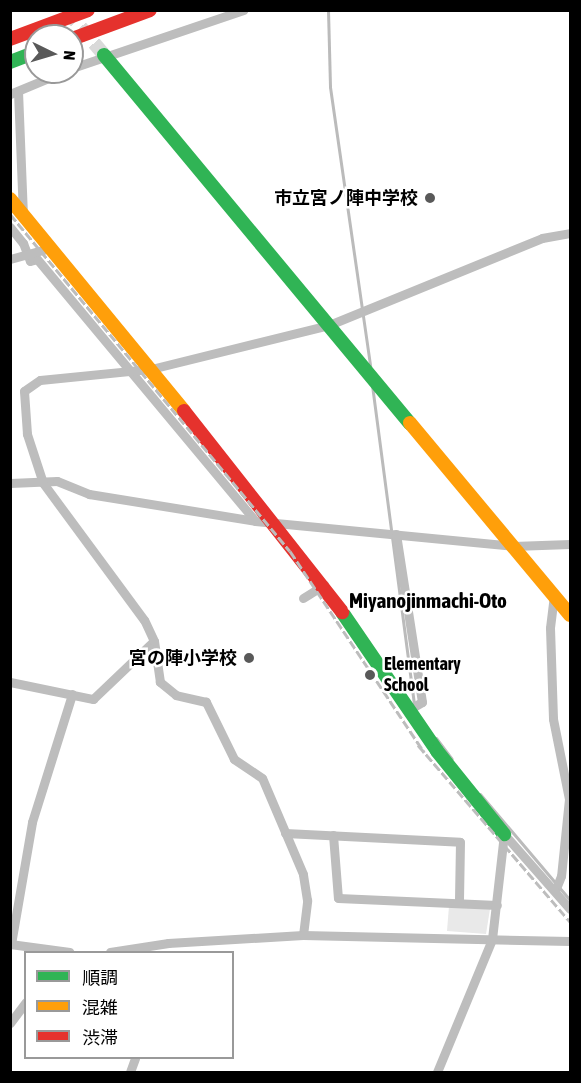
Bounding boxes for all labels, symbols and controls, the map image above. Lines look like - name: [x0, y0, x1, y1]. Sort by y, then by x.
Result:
- north arrow: [24, 24, 84, 84]
- text: N: [61, 50, 79, 61]
- place label: 市立宮ノ陣中学校: [274, 187, 418, 209]
- marker: 市立宮ノ陣中学校: [423, 191, 437, 205]
- district label: Miyanojinmachi-Oto: [349, 587, 507, 613]
- place label: 宮の陣小学校: [129, 647, 237, 669]
- marker: 宮の陣小学校: [242, 651, 256, 665]
- place label: Elementary School: [384, 654, 461, 696]
- marker: Elementary School: [361, 666, 379, 684]
- legend: [24, 951, 234, 1059]
- text: 順調: [82, 967, 118, 988]
- text: 混雑: [82, 997, 118, 1018]
- text: 渋滞: [82, 1027, 118, 1048]

